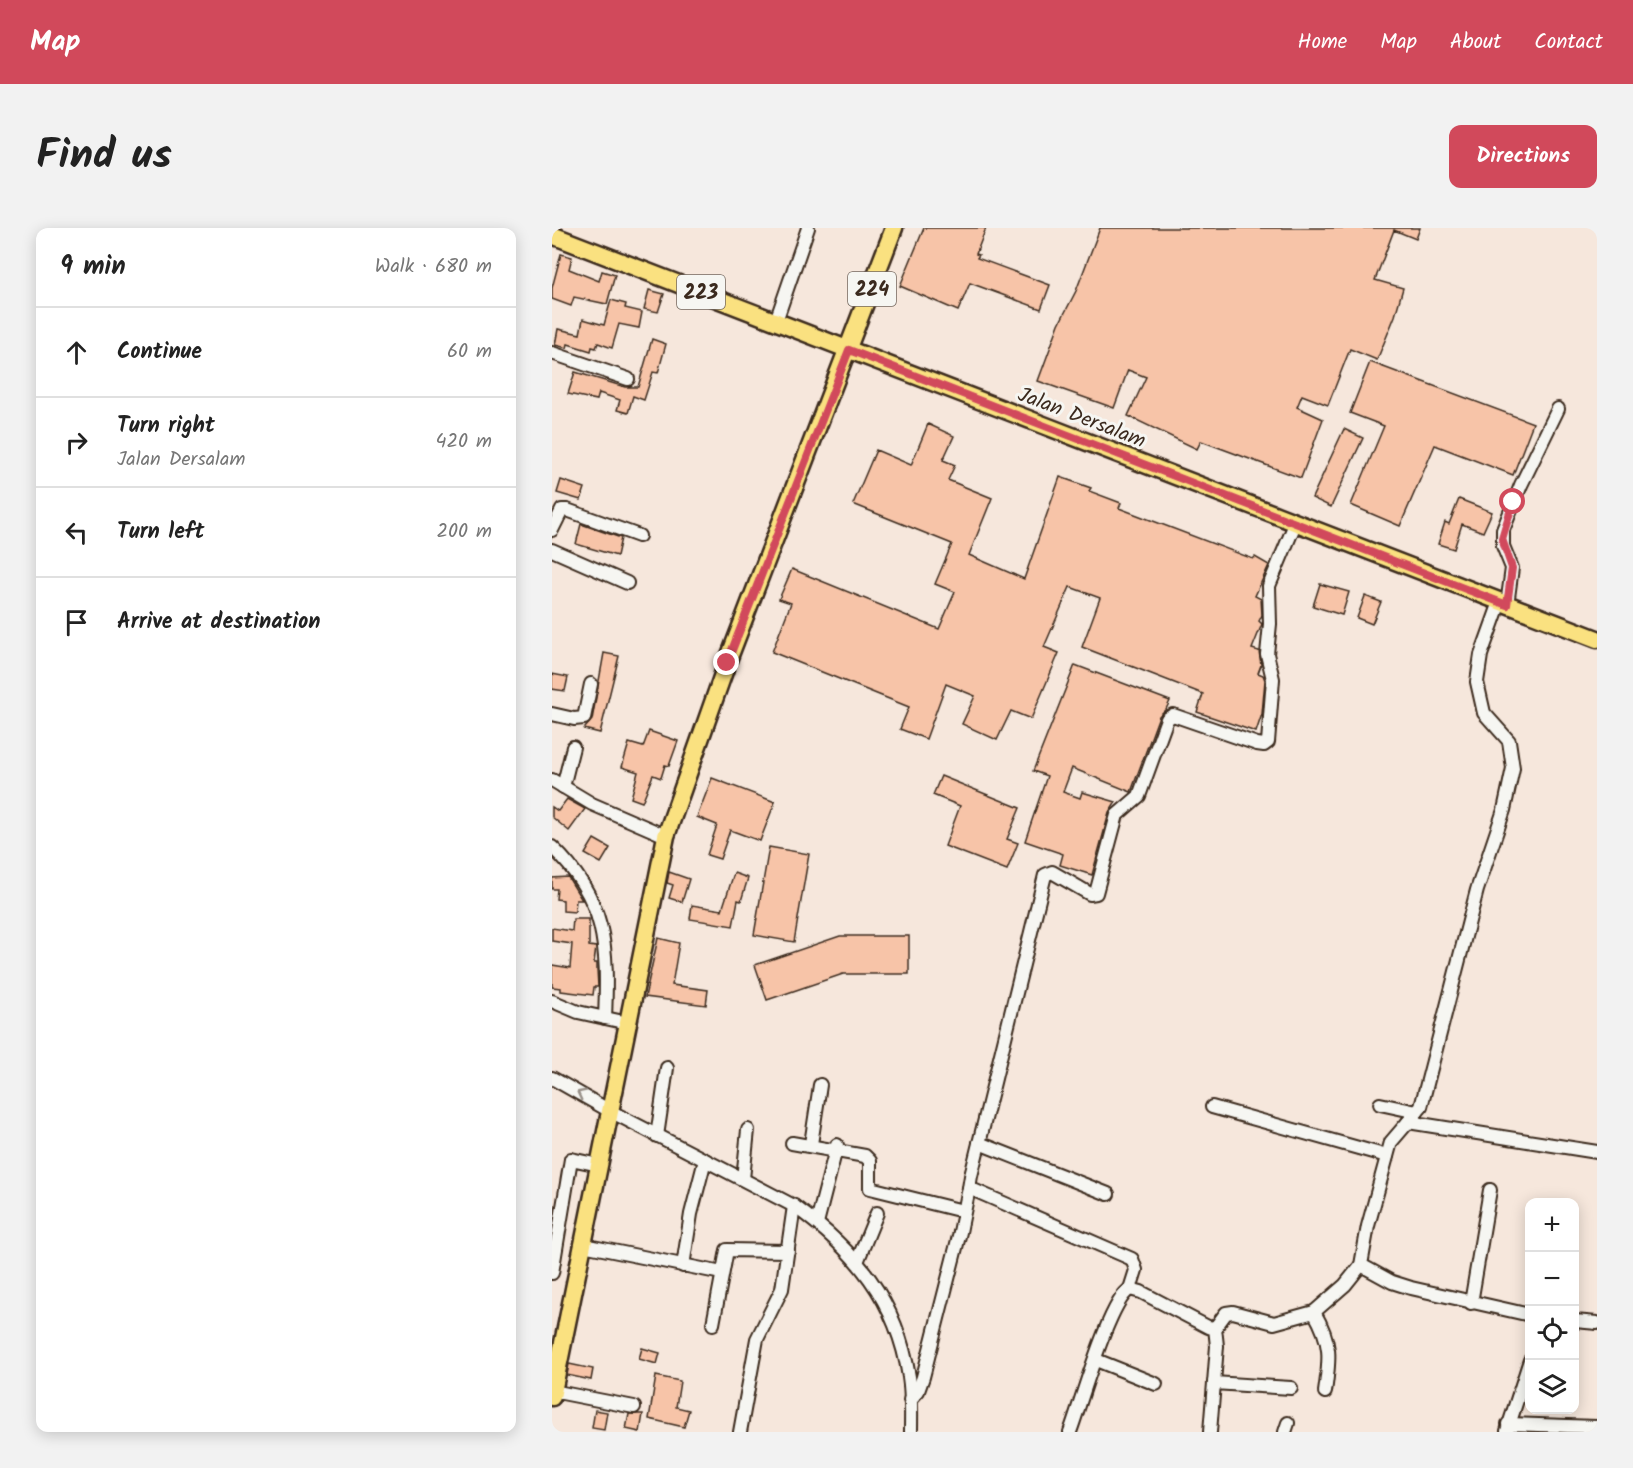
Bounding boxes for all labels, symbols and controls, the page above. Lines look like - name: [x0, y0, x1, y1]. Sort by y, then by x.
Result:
- text: Map: [30, 20, 81, 65]
- text: Home: [1298, 26, 1347, 59]
- text: Map: [1380, 26, 1417, 59]
- text: About: [1450, 26, 1501, 59]
- text: Contact: [1534, 26, 1603, 59]
- text: Find us: [36, 123, 172, 190]
- button: Directions: [1449, 125, 1597, 188]
- text: 9 min: [60, 246, 126, 288]
- text: Walk · 680 m: [375, 251, 492, 283]
- road number: 224: [848, 272, 896, 306]
- road number: 223: [677, 275, 725, 309]
- text: Continue: [117, 335, 202, 370]
- icon: ahead: [60, 336, 93, 369]
- text: 60 m: [447, 336, 492, 368]
- street label: Jalan Dersalam: [1013, 379, 1150, 458]
- text: Turn right: [117, 409, 215, 444]
- icon: right: [60, 426, 93, 459]
- text: 420 m: [435, 426, 492, 458]
- text: Jalan Dersalam: [117, 444, 245, 476]
- route start: [1499, 488, 1525, 514]
- text: Turn left: [117, 515, 204, 550]
- icon: left: [60, 516, 93, 549]
- text: 200 m: [436, 516, 492, 548]
- text: Arrive at destination: [117, 605, 320, 640]
- icon: arrive: [60, 606, 93, 639]
- route end: [713, 649, 739, 675]
- one-way arrow: [577, 1089, 588, 1101]
- map controls: [1525, 1198, 1579, 1414]
- button: +: [1525, 1198, 1579, 1252]
- button: −: [1525, 1252, 1579, 1306]
- button: locate: [1525, 1306, 1579, 1360]
- button: layers: [1525, 1360, 1579, 1414]

